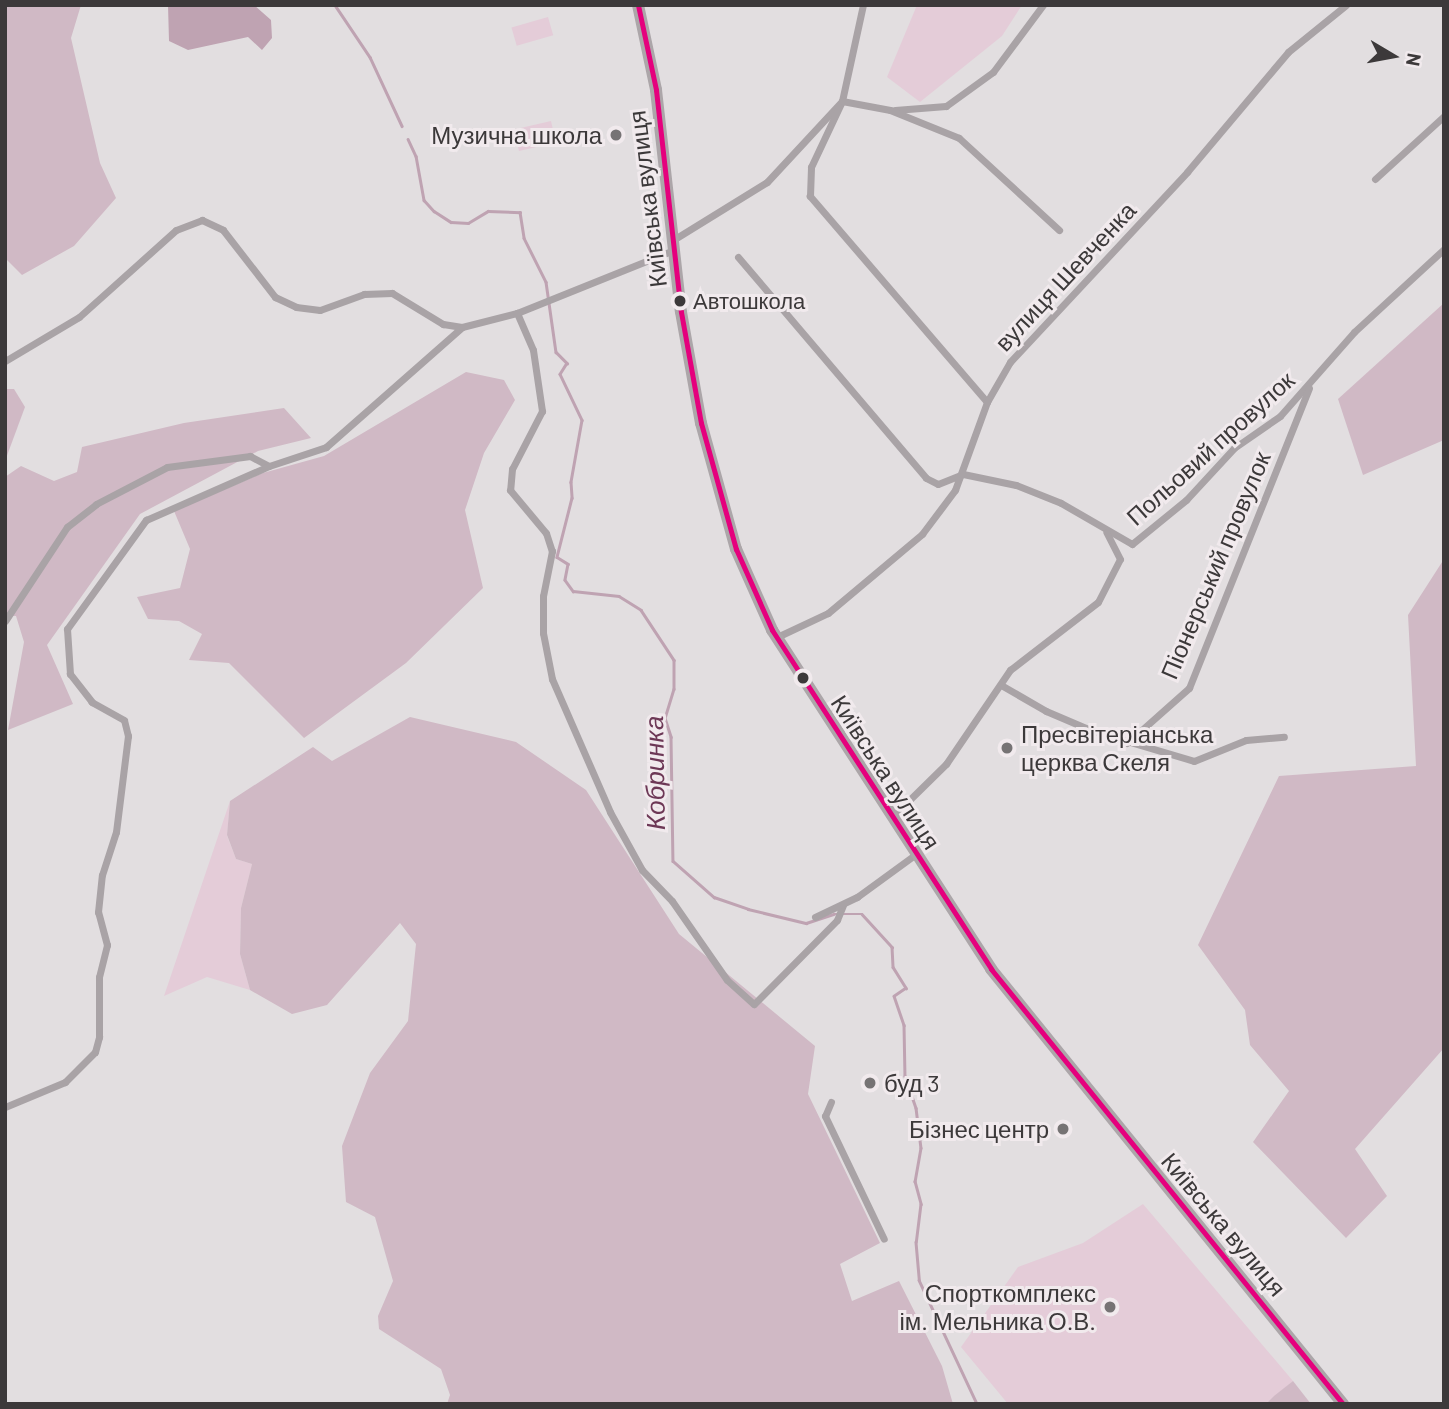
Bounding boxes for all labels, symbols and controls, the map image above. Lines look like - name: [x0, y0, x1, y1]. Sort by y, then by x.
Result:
- north arrow: [1358, 21, 1428, 91]
- text: N: [1402, 52, 1427, 68]
- street label: Київська вулиця: [622, 109, 672, 289]
- place label: Музична школа: [431, 121, 602, 149]
- marker: Музична школа: [608, 127, 624, 143]
- street label: вулиця Шевченка: [989, 196, 1141, 356]
- place label: Автошкола: [693, 288, 805, 314]
- marker: Автошкола: [673, 294, 687, 308]
- street label: Польовий провулок: [1120, 365, 1300, 531]
- street label: Піонерський провулок: [1154, 447, 1276, 683]
- unlabelled marker: [796, 671, 810, 685]
- street label: Київська вулиця: [825, 689, 947, 855]
- water label: Кобринка: [637, 716, 671, 830]
- place label: Пресвітеріанська церква Скеля: [1021, 720, 1213, 776]
- marker: Пресвітеріанська церква Скеля: [999, 740, 1015, 756]
- place label: буд 3: [884, 1069, 940, 1097]
- marker: буд 3: [862, 1075, 878, 1091]
- place label: Бізнес центр: [909, 1115, 1049, 1143]
- marker: Бізнес центр: [1055, 1121, 1071, 1137]
- street label: Київська вулиця: [1156, 1147, 1292, 1301]
- place label: Спорткомплекс ім. Мельника О.В.: [900, 1279, 1096, 1335]
- marker: Спорткомплекс ім. Мельника О.В.: [1102, 1299, 1118, 1315]

